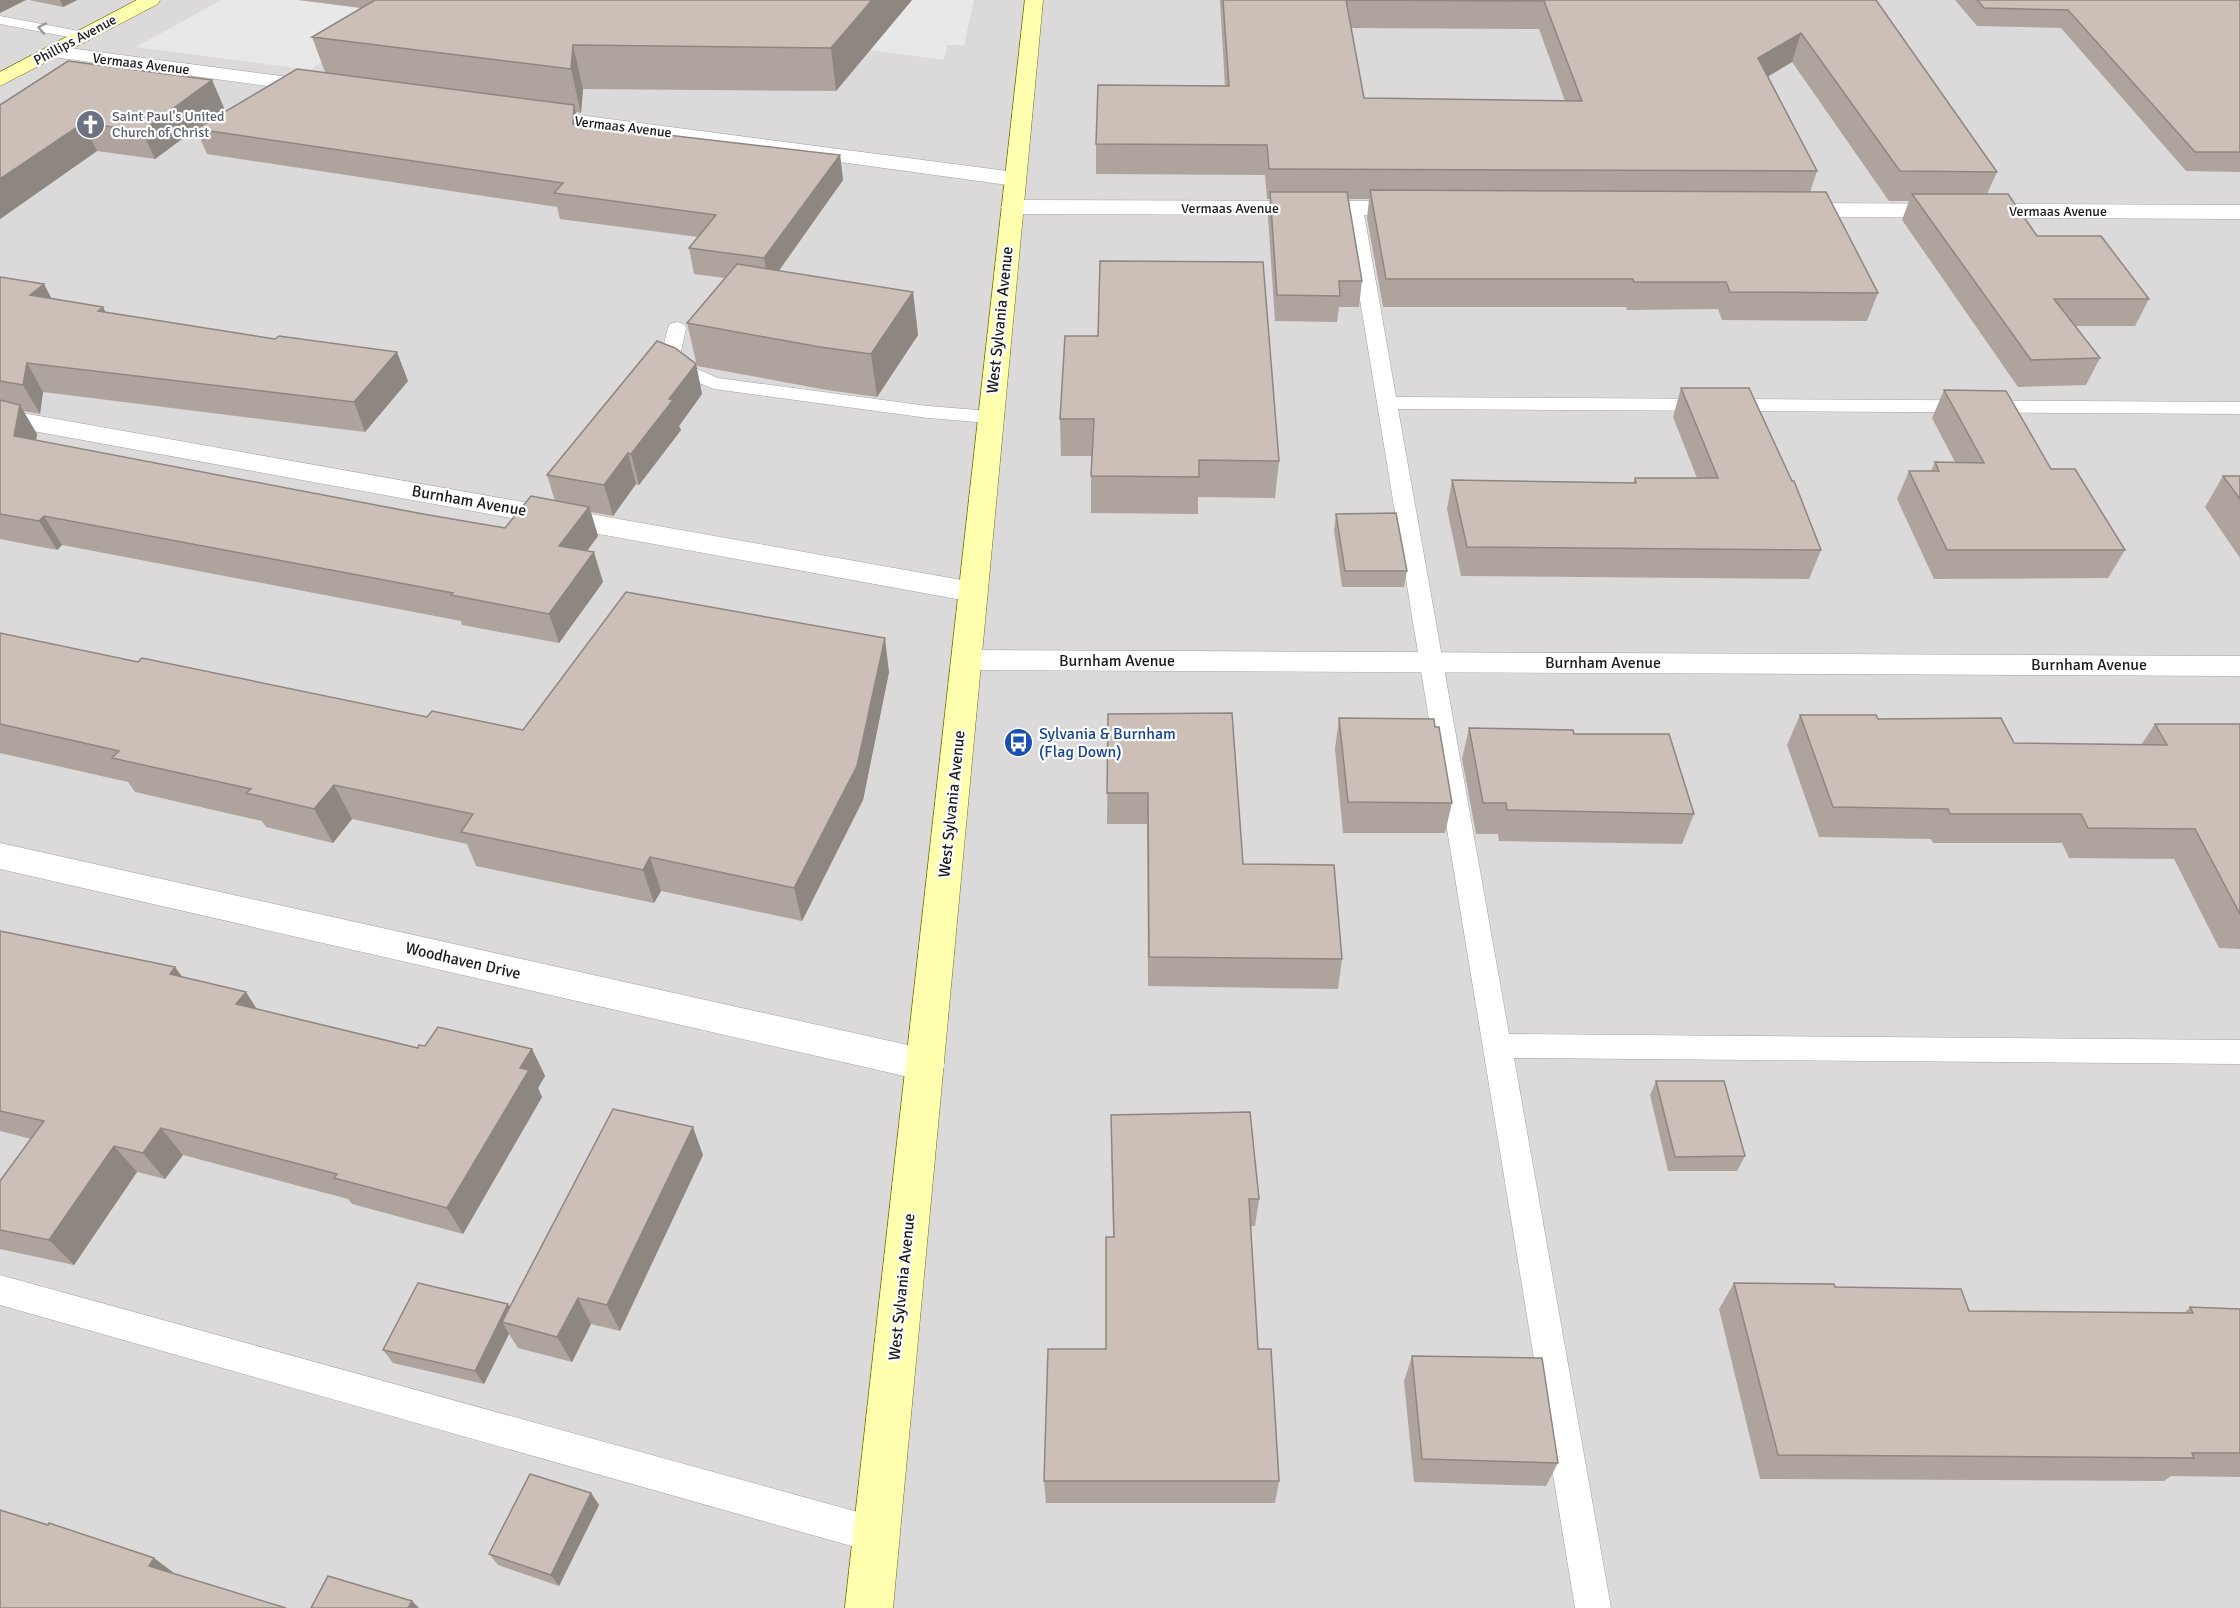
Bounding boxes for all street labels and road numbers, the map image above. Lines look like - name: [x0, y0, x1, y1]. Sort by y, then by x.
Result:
- street label: Phillips Avenue: [31, 11, 119, 69]
- street label: Vermaas Avenue: [91, 50, 191, 78]
- street label: Vermaas Avenue: [573, 113, 673, 141]
- street label: Vermaas Avenue: [1181, 200, 1279, 217]
- street label: Vermaas Avenue: [2009, 203, 2107, 220]
- street label: West Sylvania Avenue: [982, 245, 1018, 395]
- street label: Burnham Avenue: [410, 481, 528, 521]
- street label: Burnham Avenue: [1059, 651, 1175, 671]
- street label: Burnham Avenue: [1545, 653, 1661, 673]
- street label: Burnham Avenue: [2031, 655, 2147, 675]
- street label: West Sylvania Avenue: [934, 729, 970, 879]
- street label: Woodhaven Drive: [403, 938, 523, 984]
- street label: West Sylvania Avenue: [884, 1212, 920, 1362]

